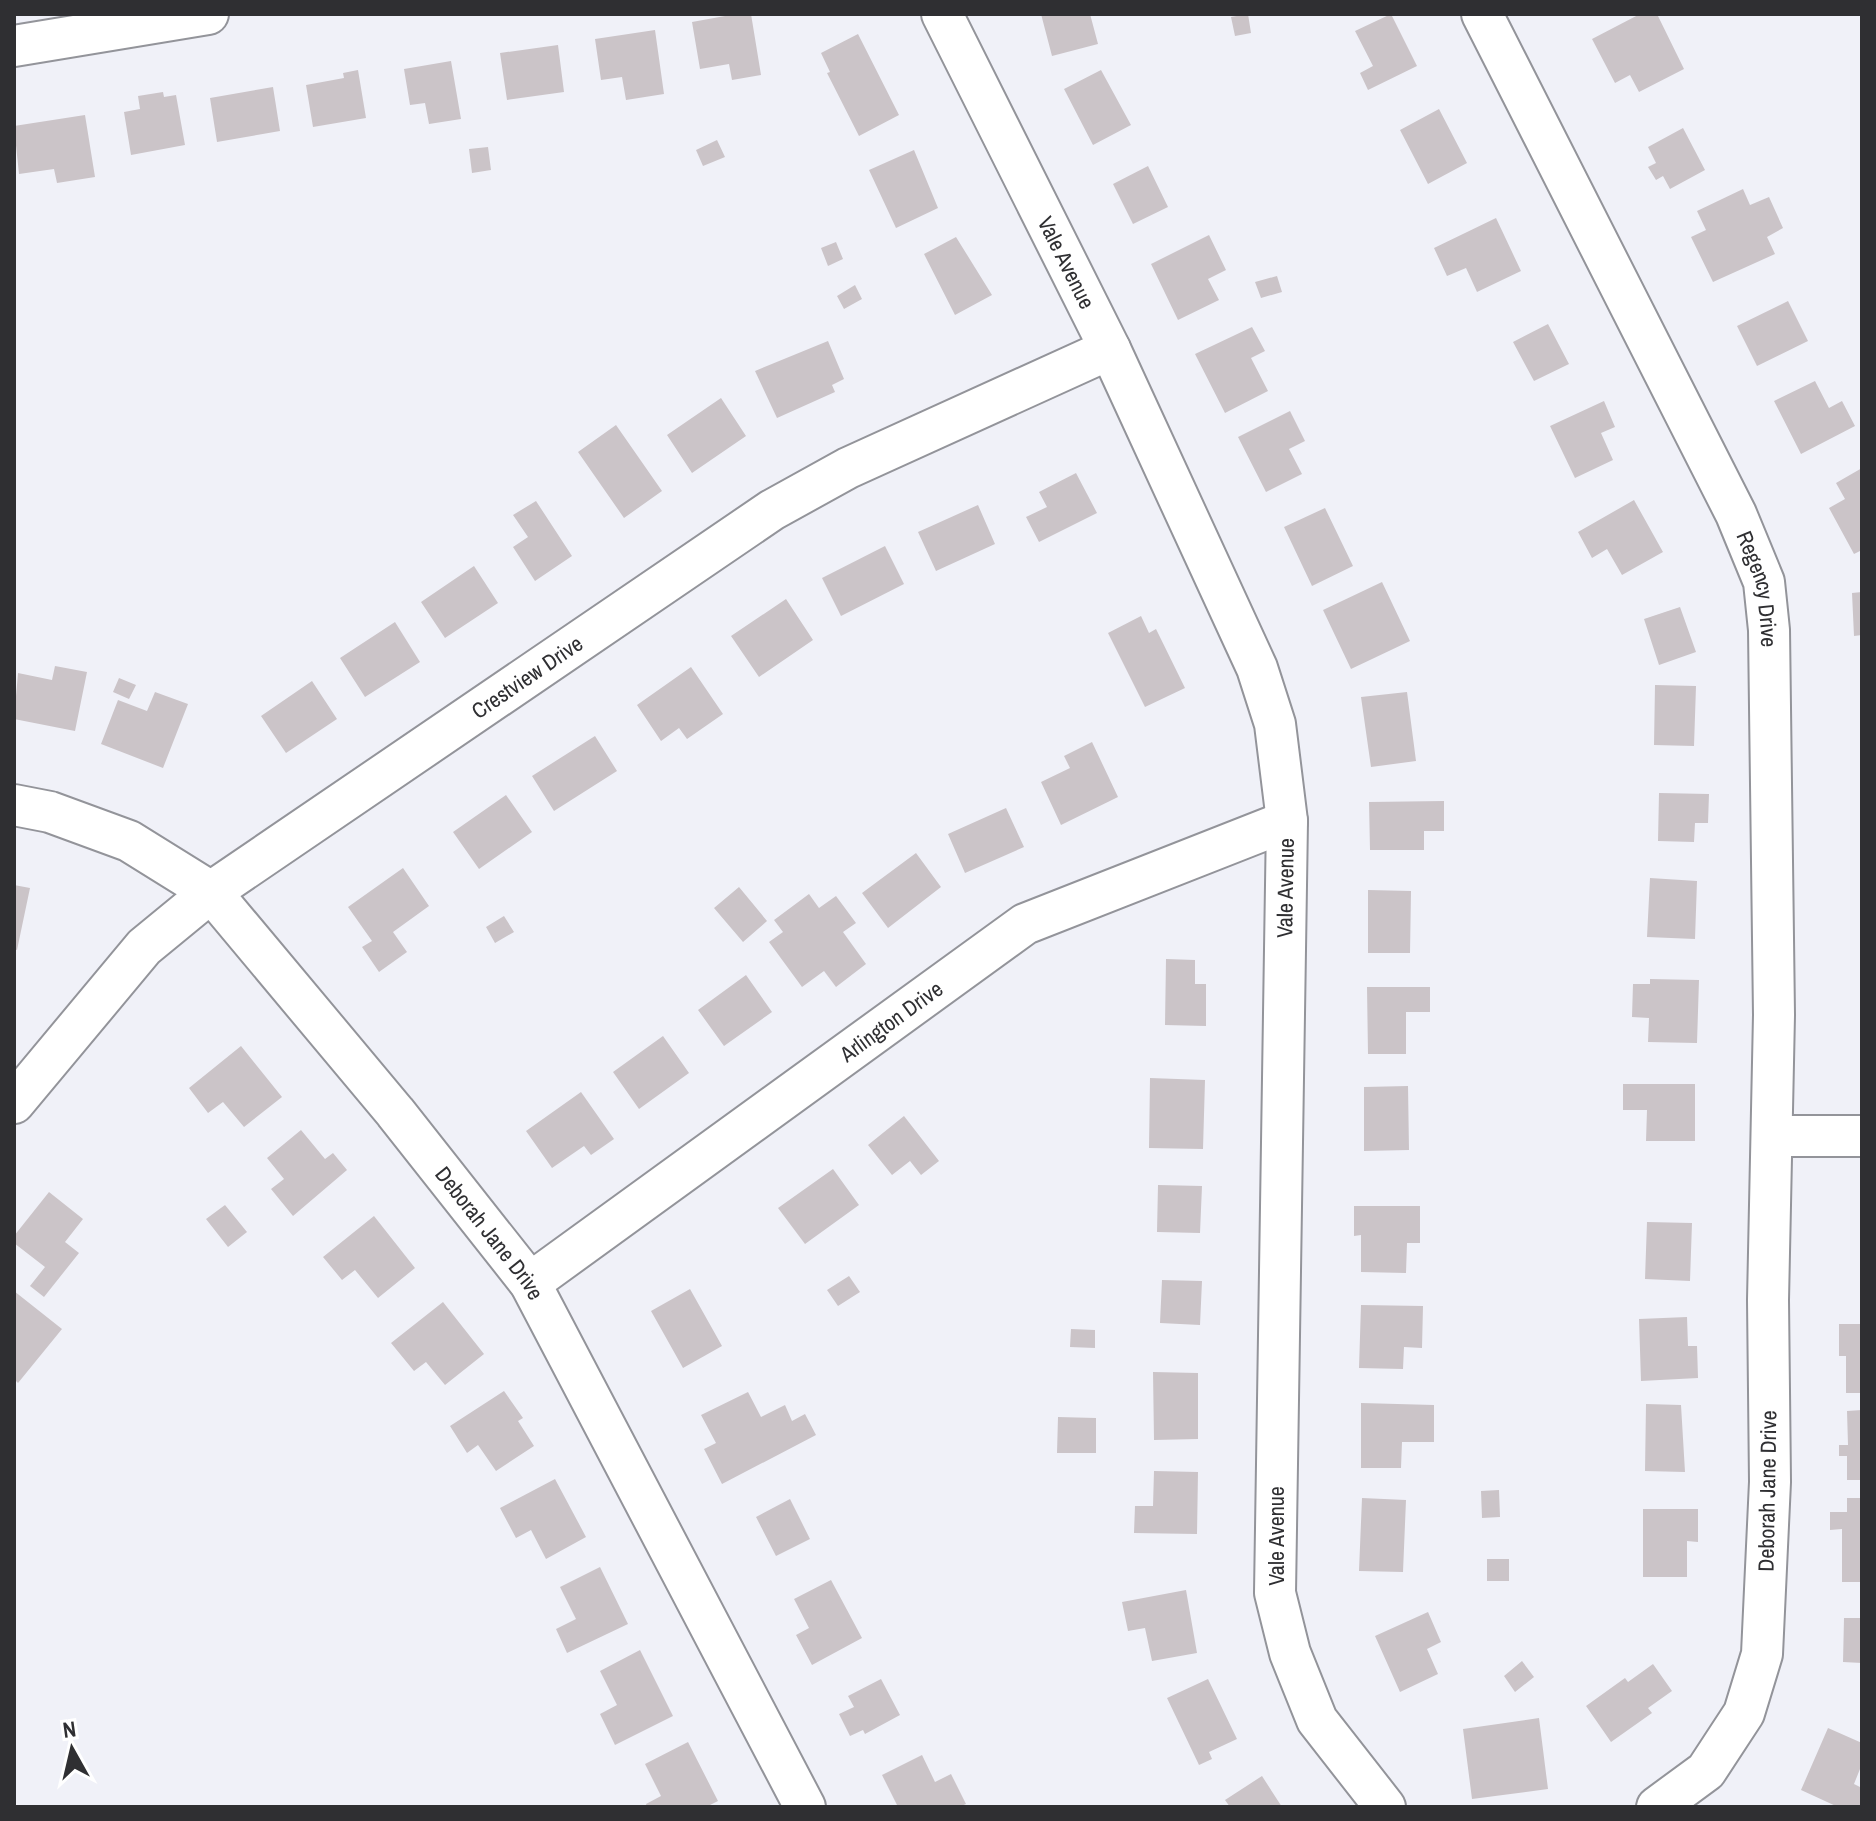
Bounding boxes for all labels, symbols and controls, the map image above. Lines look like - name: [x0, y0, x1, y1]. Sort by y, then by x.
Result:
- street label: Vale Avenue: [1031, 211, 1102, 314]
- street label: Regency Drive: [1730, 526, 1784, 647]
- street label: Crestview Drive: [465, 628, 588, 725]
- street label: Vale Avenue: [1269, 838, 1301, 938]
- street label: Arlington Drive: [833, 974, 949, 1069]
- street label: Deborah Jane Drive: [428, 1160, 551, 1305]
- street label: Deborah Jane Drive: [1751, 1410, 1783, 1572]
- street label: Vale Avenue: [1261, 1486, 1291, 1586]
- north arrow: [32, 1709, 112, 1789]
- text: N: [61, 1713, 78, 1745]

